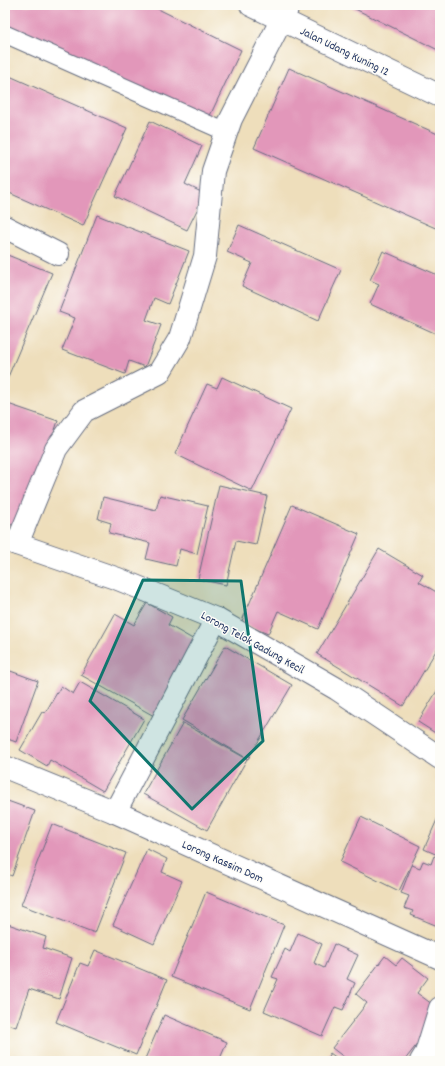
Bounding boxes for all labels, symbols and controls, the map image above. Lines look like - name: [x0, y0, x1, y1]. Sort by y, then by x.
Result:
- street label: Jalan Udang Kuning 12: [297, 23, 392, 81]
- street label: Lorong Telok Gadung Kecil: [197, 608, 307, 679]
- street label: Lorong Kassim Dom: [179, 837, 266, 888]

